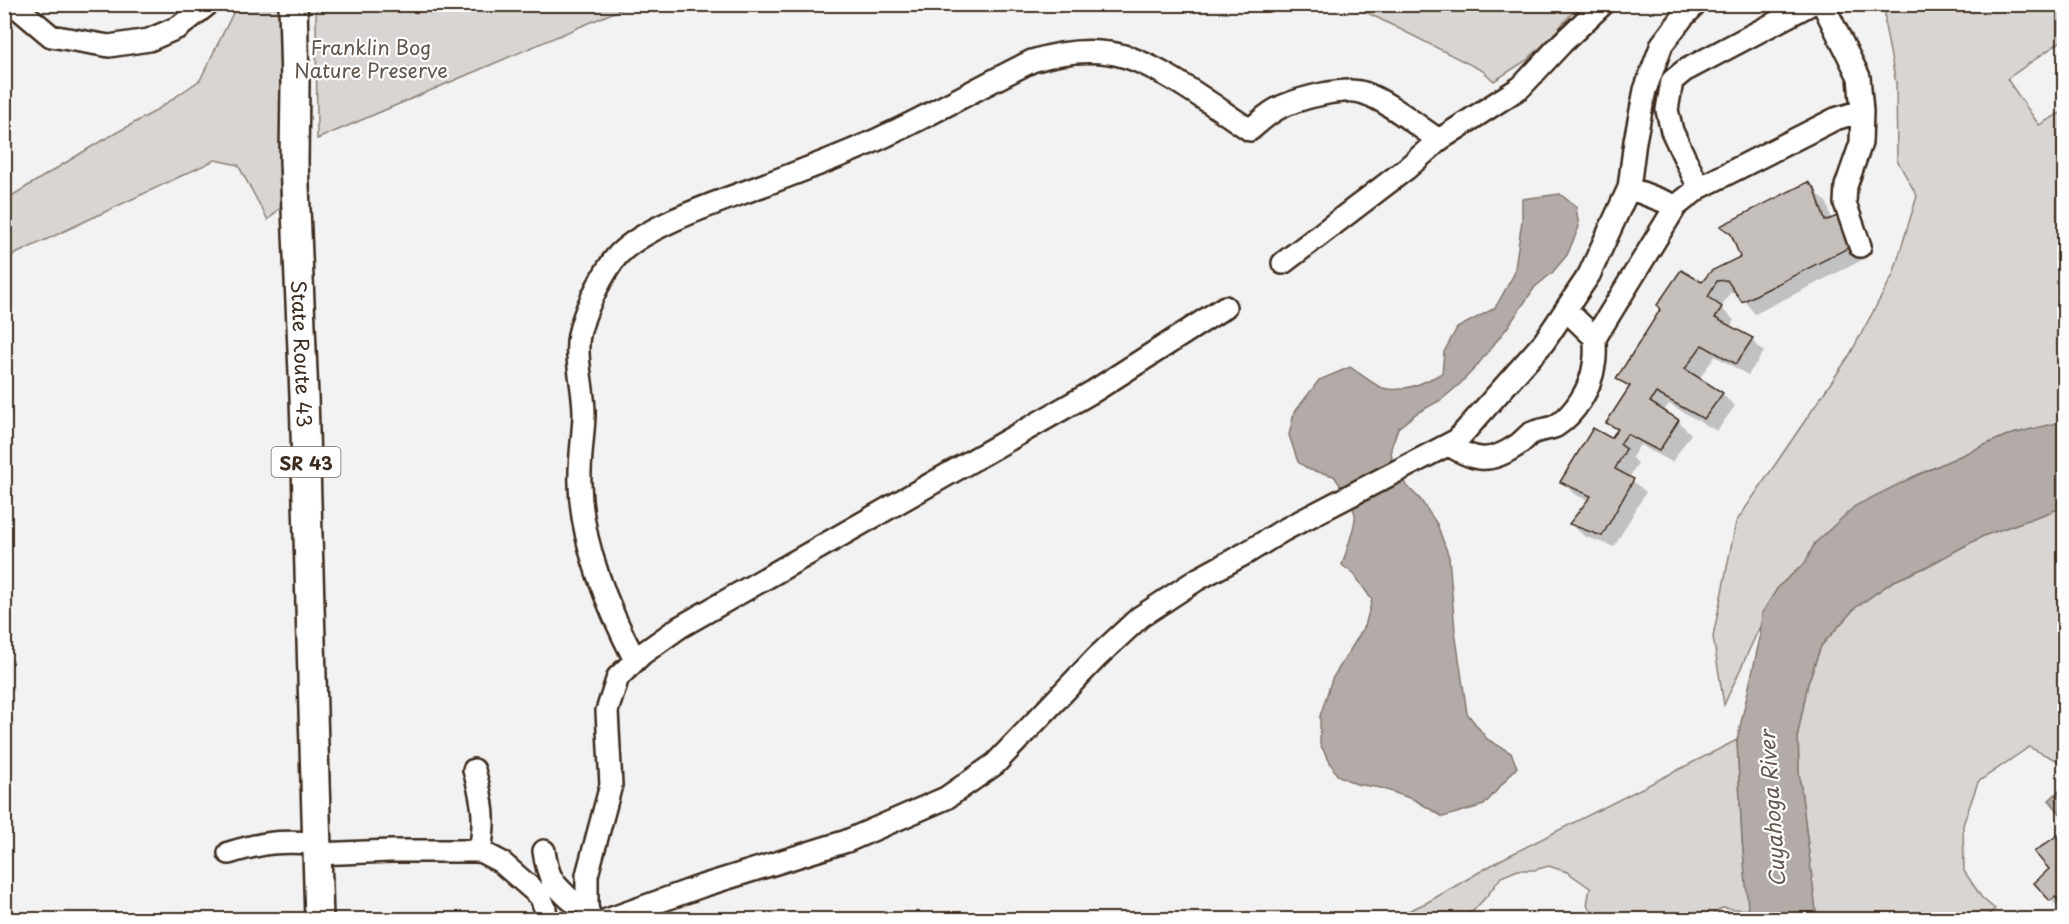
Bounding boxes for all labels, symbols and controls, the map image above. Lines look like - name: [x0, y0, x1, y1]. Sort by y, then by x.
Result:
- park label: Franklin Bog Nature Preserve: [294, 32, 448, 85]
- street label: State Route 43: [284, 280, 320, 428]
- road number: SR 43: [272, 447, 340, 477]
- water label: Cuyahoga River: [1749, 727, 1792, 888]

